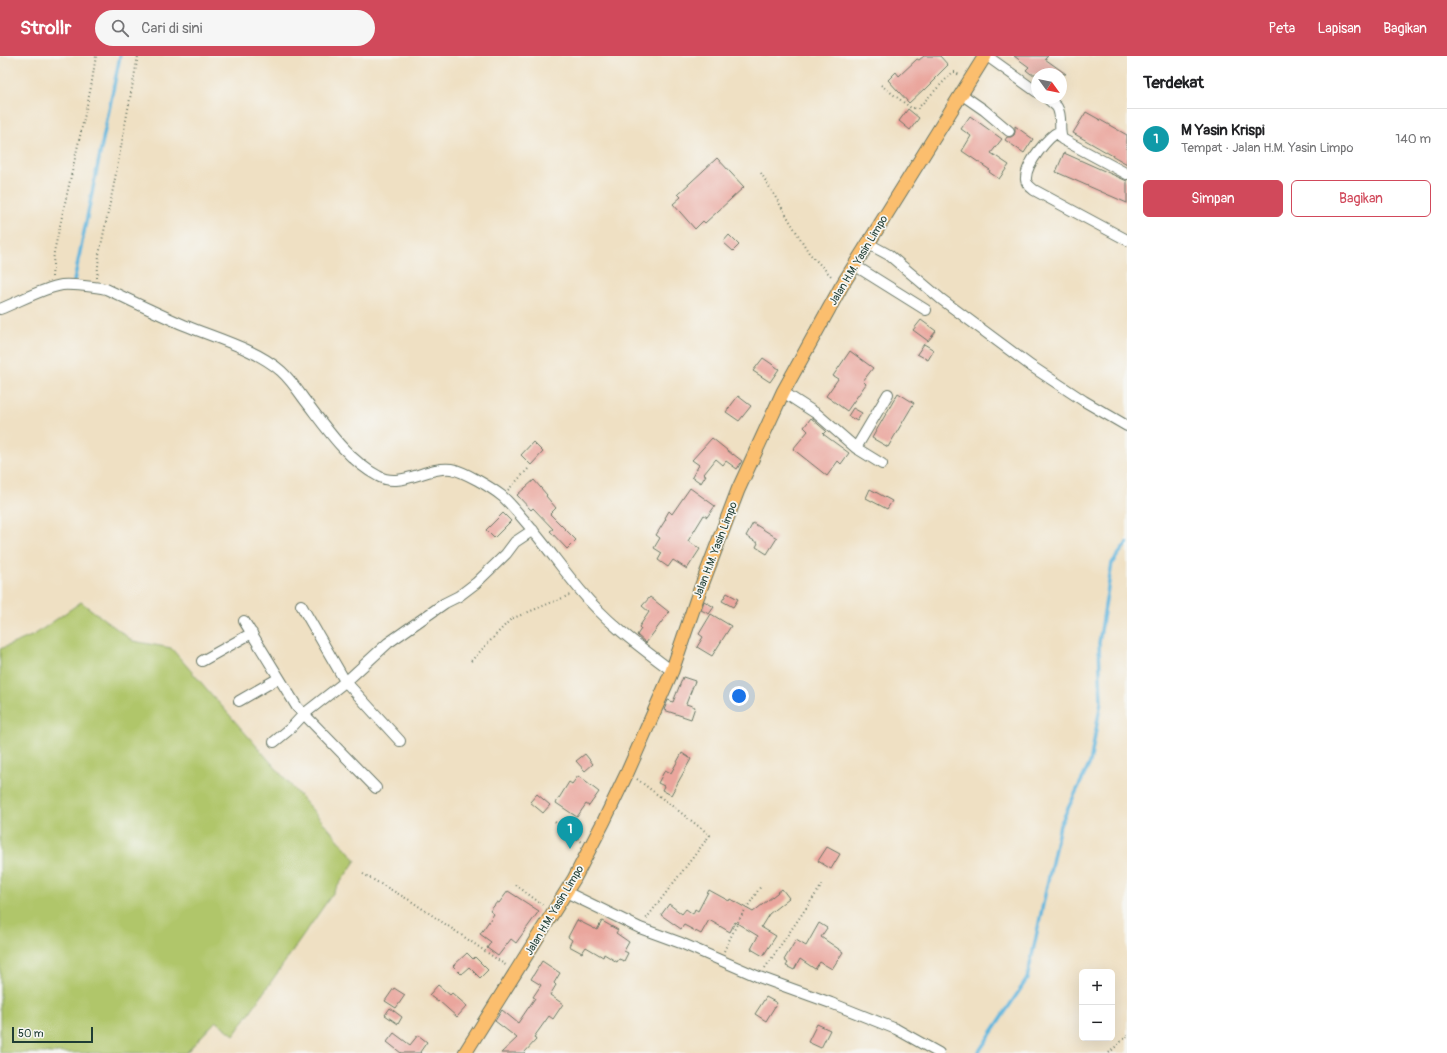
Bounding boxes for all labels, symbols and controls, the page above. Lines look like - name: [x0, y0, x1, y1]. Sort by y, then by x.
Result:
- search box: [95, 10, 375, 46]
- text: Strollr: [20, 16, 71, 40]
- icon: search: [109, 17, 131, 39]
- text: Cari di sini: [141, 19, 202, 38]
- text: Peta: [1269, 20, 1295, 37]
- text: Lapisan: [1317, 20, 1361, 37]
- text: Bagikan: [1383, 20, 1427, 37]
- north arrow: [1031, 68, 1067, 104]
- text: Terdekat: [1143, 72, 1204, 93]
- text: M Yasin Krispi: [1181, 121, 1265, 140]
- text: 1: [1153, 131, 1159, 147]
- text: 140 m: [1395, 131, 1431, 147]
- text: Tempat · Jalan H.M. Yasin Limpo: [1181, 140, 1353, 156]
- button: Simpan: [1143, 180, 1283, 217]
- button: Bagikan: [1291, 180, 1431, 217]
- street label: Jalan H.M. Yasin Limpo: [826, 213, 890, 308]
- street label: Jalan H.M. Yasin Limpo: [691, 500, 740, 600]
- your location: [729, 686, 749, 706]
- pin: 1: [557, 816, 583, 849]
- street label: Jalan H.M. Yasin Limpo: [522, 863, 586, 958]
- map controls: [1079, 969, 1115, 1041]
- button: +: [1079, 969, 1115, 1005]
- button: −: [1079, 1005, 1115, 1041]
- scale bar: [12, 1025, 93, 1044]
- text: 50 m: [18, 1027, 44, 1040]

